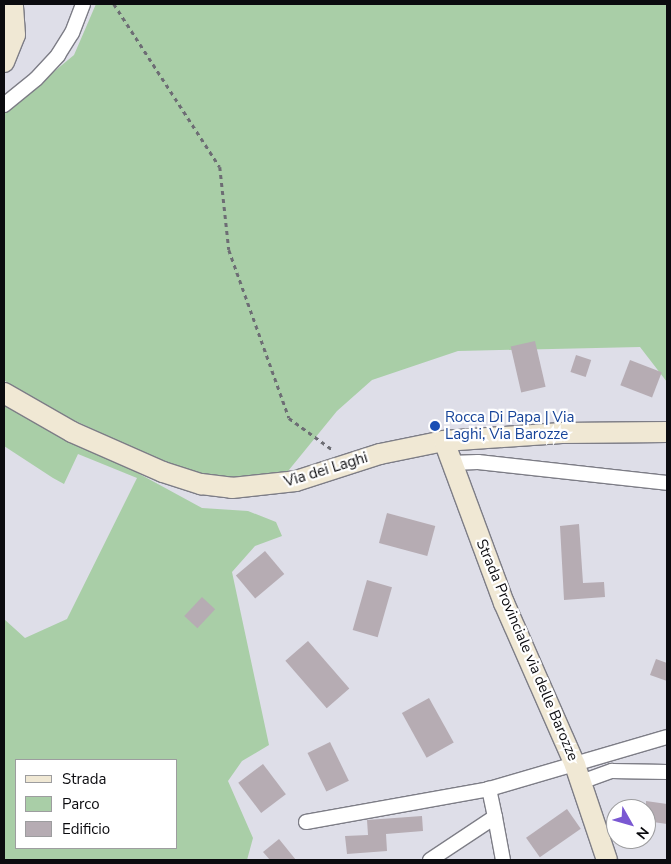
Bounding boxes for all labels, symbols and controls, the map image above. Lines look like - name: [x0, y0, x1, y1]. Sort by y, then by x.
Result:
- place label: Rocca Di Papa | Via Laghi, Via Barozze: [445, 408, 574, 443]
- marker: Rocca Di Papa | Via Laghi, Via Barozze: [429, 420, 441, 432]
- street label: Via dei Laghi: [282, 449, 370, 491]
- street label: Strada Provinciale via delle Barozze: [472, 536, 582, 764]
- legend: [15, 759, 178, 849]
- text: Strada: [62, 769, 106, 789]
- text: Parco: [62, 794, 100, 814]
- north arrow: [606, 799, 656, 849]
- text: Edificio: [62, 819, 110, 839]
- text: N: [632, 823, 653, 843]

